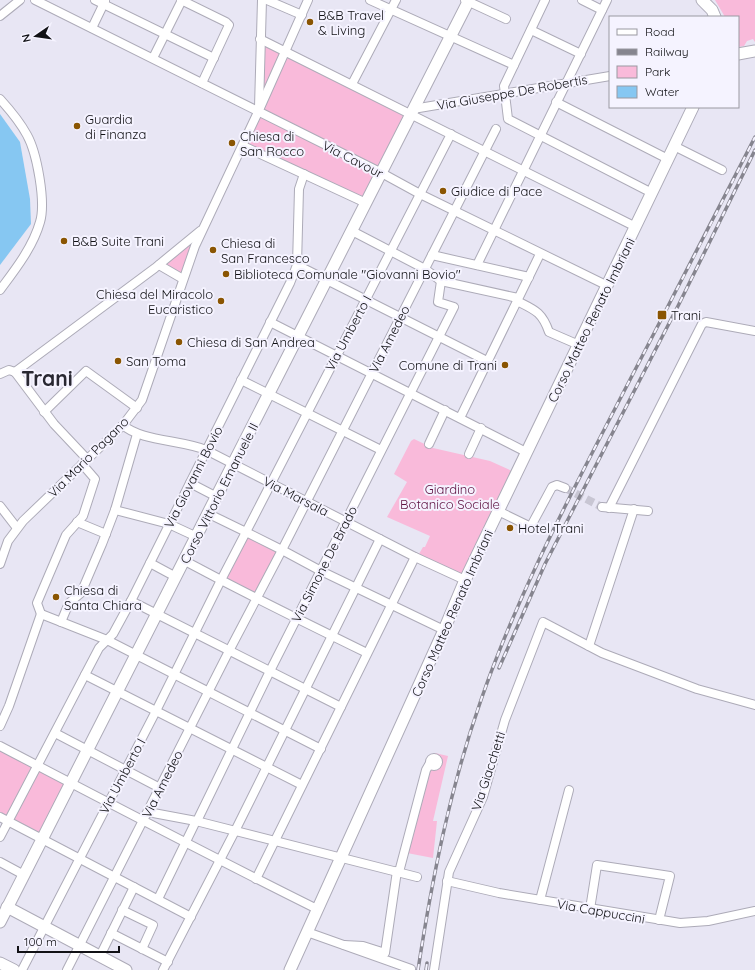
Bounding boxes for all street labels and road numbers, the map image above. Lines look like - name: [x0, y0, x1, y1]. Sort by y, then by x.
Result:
- street label: Via Giuseppe De Robertis: [436, 71, 588, 113]
- street label: Via Cavour: [320, 137, 386, 181]
- street label: Corso Matteo Renato Imbriani: [544, 235, 638, 405]
- street label: Via Umberto I: [321, 293, 375, 373]
- street label: Via Amedeo: [365, 302, 413, 375]
- street label: Via Mario Pagano: [44, 413, 132, 501]
- street label: Corso Vittorio Emanuele II: [177, 420, 261, 566]
- street label: Via Giovanni Bovio: [160, 423, 226, 531]
- street label: Via Marsala: [261, 473, 331, 519]
- street label: Via Simone De Brado: [288, 503, 360, 625]
- street label: Corso Matteo Renato Imbriani: [408, 527, 496, 699]
- street label: Via Giacchetti: [468, 729, 508, 813]
- street label: Via Umberto I: [95, 736, 149, 816]
- street label: Via Amedeo: [138, 747, 186, 820]
- street label: Via Cappuccini: [556, 895, 646, 927]

